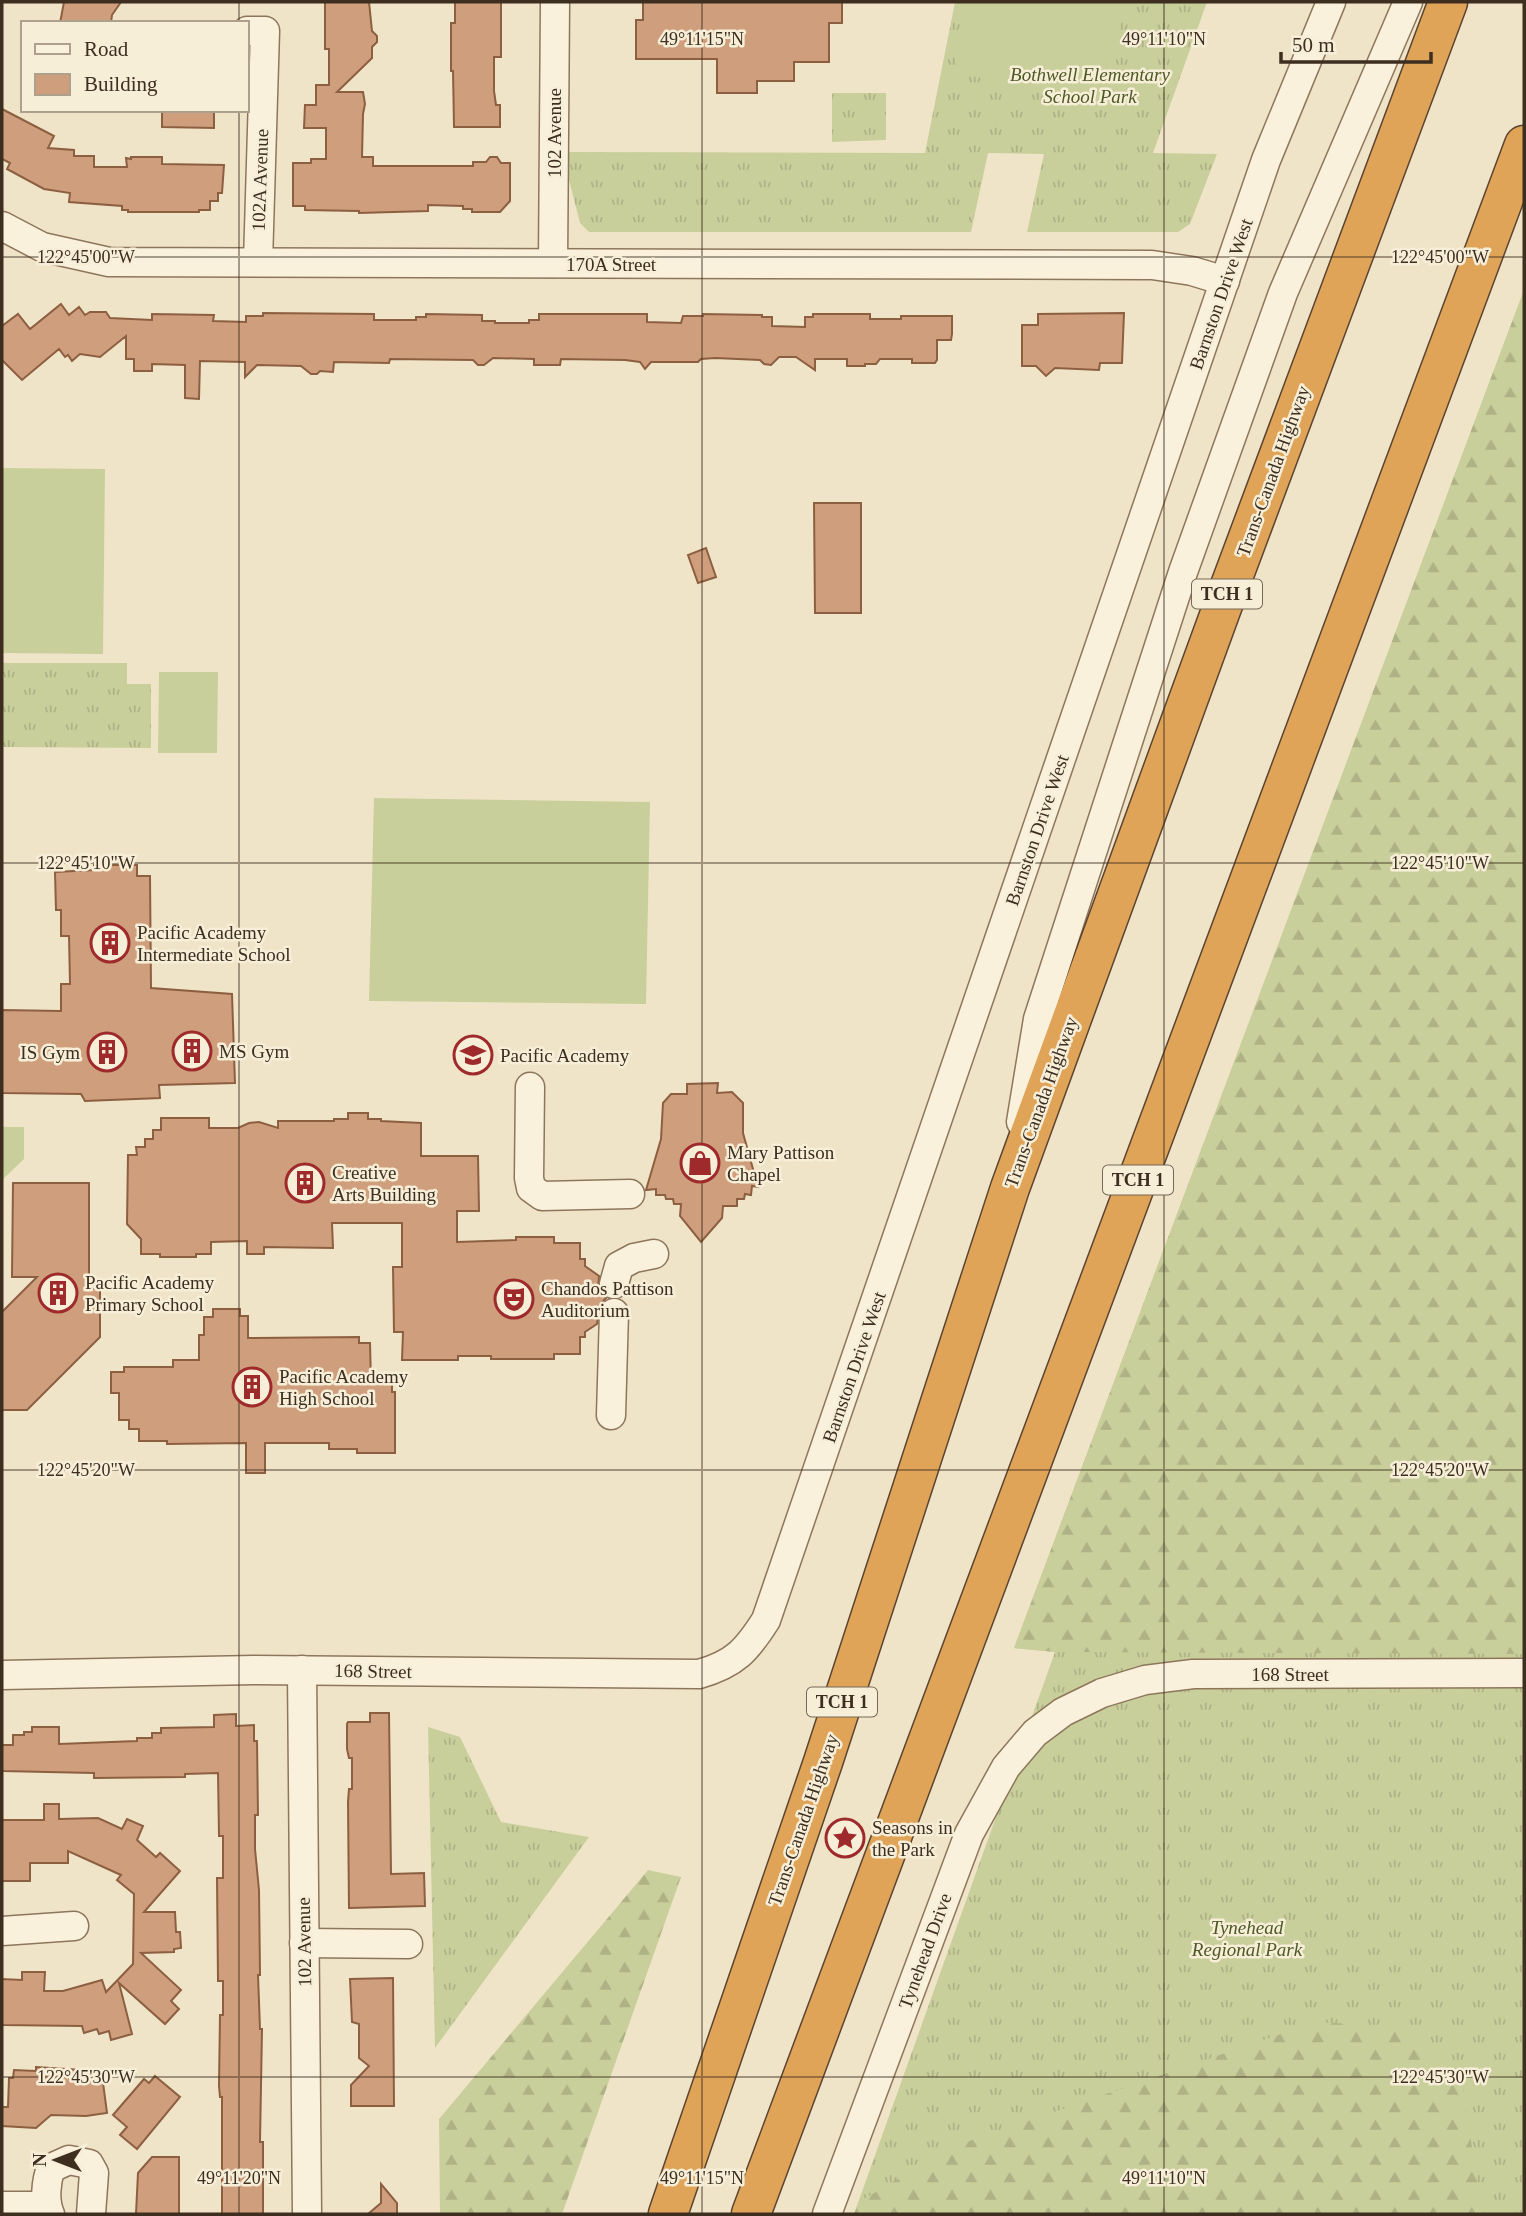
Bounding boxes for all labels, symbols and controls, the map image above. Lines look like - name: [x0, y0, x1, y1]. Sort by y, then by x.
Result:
- legend: [21, 21, 248, 112]
- scale bar: [1281, 21, 1432, 65]
- text: 49°11'15"N: [660, 29, 744, 49]
- text: 49°11'10"N: [1122, 29, 1206, 49]
- text: 50 m: [1292, 33, 1335, 57]
- text: Road: [84, 37, 129, 61]
- park label: Bothwell Elementary School Park: [1010, 64, 1170, 107]
- text: Building: [84, 72, 158, 96]
- street label: 102 Avenue: [544, 88, 565, 178]
- street label: 102A Avenue: [248, 128, 272, 232]
- street label: Barnston Drive West: [1185, 215, 1257, 372]
- text: 122°45'00"W: [37, 247, 135, 267]
- text: 122°45'00"W: [1391, 247, 1489, 267]
- street label: 170A Street: [566, 254, 657, 275]
- street label: Trans-Canada Highway: [1232, 382, 1314, 559]
- road number: TCH 1: [1192, 580, 1262, 608]
- street label: Barnston Drive West: [1001, 751, 1073, 908]
- text: 122°45'10"W: [37, 853, 135, 873]
- text: 122°45'10"W: [1391, 853, 1489, 873]
- building icon: Pacific Academy Intermediate School: [89, 922, 131, 964]
- place label: Pacific Academy Intermediate School: [137, 922, 291, 965]
- street label: Trans-Canada Highway: [1000, 1013, 1082, 1190]
- building icon: MS Gym: [171, 1030, 213, 1072]
- building icon: IS Gym: [86, 1031, 128, 1073]
- school or university icon: Pacific Academy: [452, 1034, 494, 1076]
- place label: MS Gym: [219, 1041, 289, 1062]
- place label: IS Gym: [20, 1042, 80, 1063]
- place label: Pacific Academy: [500, 1045, 630, 1066]
- shop icon: Mary Pattison Chapel: [679, 1142, 721, 1184]
- place label: Mary Pattison Chapel: [727, 1142, 835, 1185]
- building icon: Creative Arts Building: [284, 1162, 326, 1204]
- place label: Creative Arts Building: [332, 1162, 436, 1205]
- road number: TCH 1: [1103, 1166, 1173, 1195]
- building icon: Pacific Academy Primary School: [37, 1272, 79, 1314]
- place label: Pacific Academy Primary School: [85, 1272, 215, 1315]
- theatre icon: Chandos Pattison Auditorium: [493, 1278, 535, 1320]
- place label: Chandos Pattison Auditorium: [541, 1278, 674, 1321]
- street label: Barnston Drive West: [818, 1288, 890, 1445]
- building icon: Pacific Academy High School: [231, 1366, 273, 1408]
- place label: Pacific Academy High School: [279, 1366, 409, 1409]
- text: 122°45'20"W: [37, 1460, 135, 1480]
- text: 122°45'20"W: [1391, 1460, 1489, 1480]
- street label: 168 Street: [334, 1660, 413, 1682]
- street label: 168 Street: [1251, 1664, 1330, 1685]
- road number: TCH 1: [807, 1688, 877, 1716]
- street label: Trans-Canada Highway: [764, 1731, 842, 1909]
- place icon: Seasons in the Park: [824, 1817, 866, 1859]
- place label: Seasons in the Park: [872, 1817, 953, 1860]
- street label: Tynehead Drive: [894, 1890, 956, 2012]
- street label: 102 Avenue: [293, 1897, 315, 1987]
- park label: Tynehead Regional Park: [1191, 1917, 1303, 1960]
- text: 122°45'30"W: [37, 2067, 135, 2087]
- text: 122°45'30"W: [1391, 2067, 1489, 2087]
- north arrow: [21, 2125, 91, 2195]
- text: N: [29, 2153, 50, 2167]
- text: 49°11'20"N: [197, 2168, 281, 2188]
- text: 49°11'15"N: [660, 2168, 744, 2188]
- text: 49°11'10"N: [1122, 2168, 1206, 2188]

